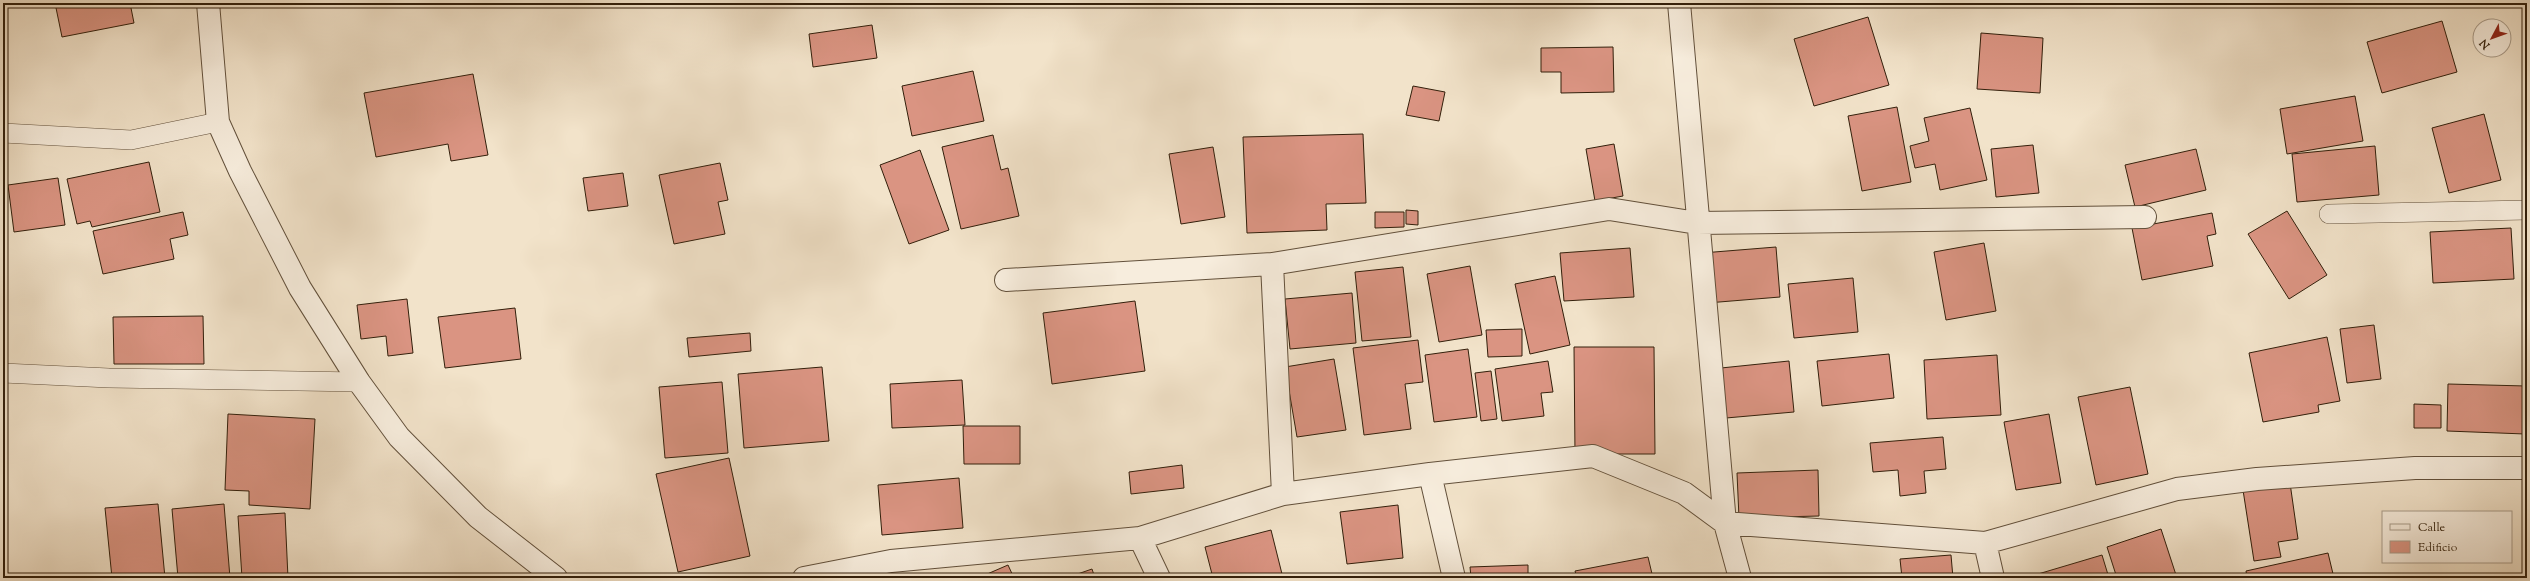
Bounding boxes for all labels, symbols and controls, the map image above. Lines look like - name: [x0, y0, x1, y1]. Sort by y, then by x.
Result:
- north arrow: [2472, 18, 2512, 58]
- text: N: [2476, 35, 2495, 53]
- legend: [2382, 511, 2512, 563]
- text: Calle: [2418, 519, 2446, 537]
- text: Edificio: [2418, 539, 2458, 557]

